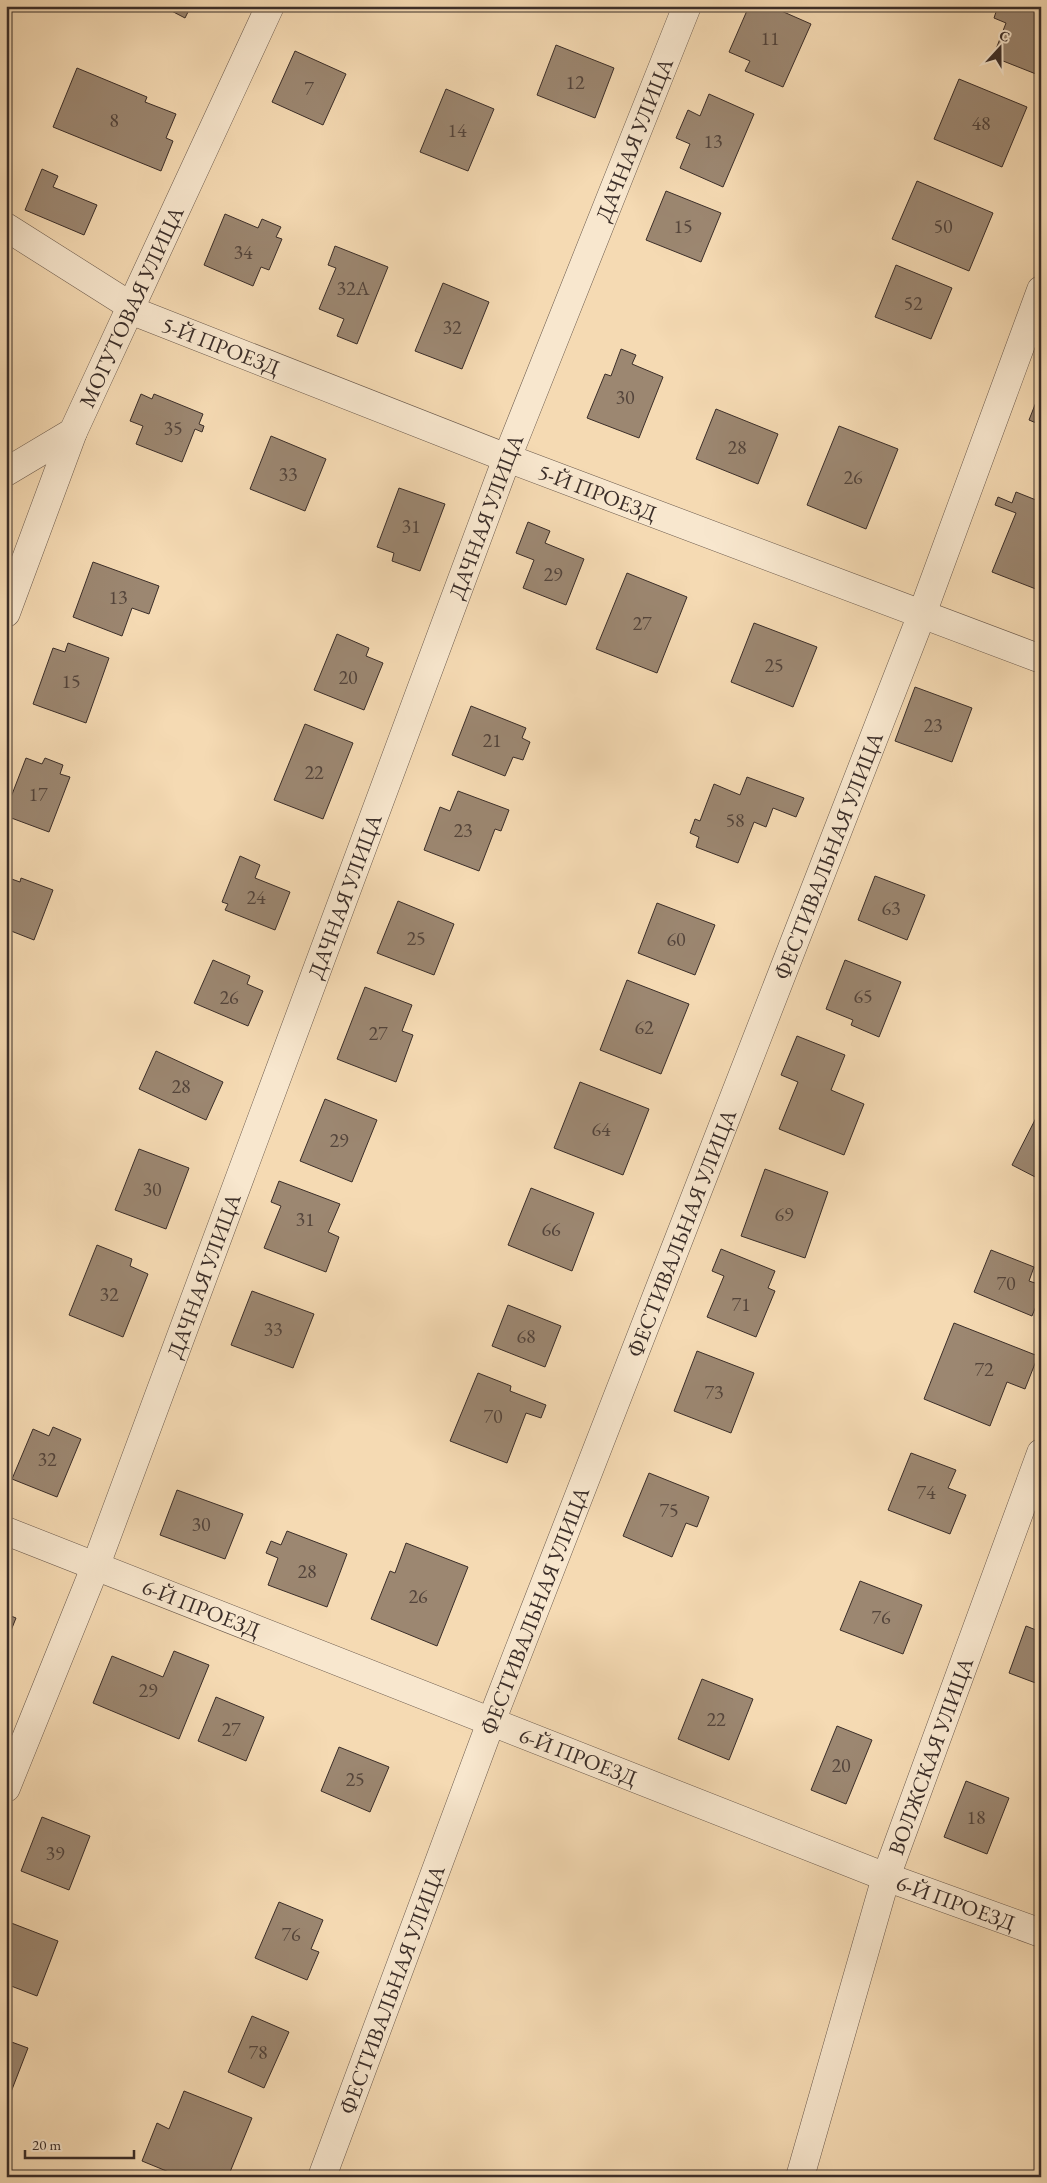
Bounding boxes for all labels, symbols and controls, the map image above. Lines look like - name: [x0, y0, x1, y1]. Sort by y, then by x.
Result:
- north arrow: [974, 22, 1024, 72]
- house number: 11: [760, 25, 780, 51]
- text: С: [997, 26, 1013, 46]
- street label: ДАЧНАЯ УЛИЦА: [589, 53, 680, 226]
- house number: 12: [565, 69, 585, 95]
- house number: 7: [304, 75, 314, 101]
- house number: 8: [109, 107, 119, 133]
- house number: 48: [971, 110, 991, 136]
- house number: 14: [447, 117, 467, 143]
- house number: 13: [703, 128, 723, 154]
- street label: МОГУТОВАЯ УЛИЦА: [72, 201, 191, 412]
- house number: 15: [673, 213, 693, 239]
- house number: 50: [933, 213, 953, 239]
- house number: 34: [233, 239, 253, 265]
- house number: 32А: [336, 275, 370, 301]
- house number: 52: [903, 290, 923, 316]
- street label: 5-Й ПРОЕЗД: [158, 310, 284, 383]
- house number: 32: [442, 314, 462, 340]
- house number: 30: [615, 384, 635, 410]
- house number: 35: [163, 415, 183, 441]
- street label: ДАЧНАЯ УЛИЦА: [442, 429, 530, 603]
- house number: 28: [727, 434, 747, 460]
- street label: 5-Й ПРОЕЗД: [534, 457, 661, 528]
- house number: 33: [278, 461, 298, 487]
- house number: 26: [843, 464, 863, 490]
- house number: 31: [401, 513, 421, 539]
- house number: 29: [543, 561, 563, 587]
- house number: 13: [108, 584, 128, 610]
- house number: 27: [632, 610, 652, 636]
- house number: 25: [764, 652, 784, 678]
- house number: 20: [338, 664, 358, 690]
- house number: 15: [61, 668, 81, 694]
- house number: 23: [923, 712, 943, 738]
- house number: 21: [482, 727, 502, 753]
- street label: ФЕСТИВАЛЬНАЯ УЛИЦА: [767, 727, 890, 984]
- house number: 22: [304, 759, 324, 785]
- house number: 17: [28, 781, 48, 807]
- house number: 58: [725, 807, 745, 833]
- street label: ДАЧНАЯ УЛИЦА: [301, 809, 389, 983]
- house number: 23: [453, 817, 473, 843]
- house number: 24: [246, 884, 266, 910]
- house number: 63: [881, 895, 901, 921]
- house number: 25: [406, 925, 426, 951]
- house number: 60: [666, 926, 686, 952]
- house number: 65: [853, 983, 873, 1009]
- house number: 26: [219, 984, 239, 1010]
- house number: 62: [634, 1014, 654, 1040]
- house number: 27: [368, 1020, 388, 1046]
- house number: 28: [171, 1073, 191, 1099]
- street label: ФЕСТИВАЛЬНАЯ УЛИЦА: [620, 1104, 743, 1361]
- house number: 64: [591, 1116, 611, 1142]
- house number: 29: [329, 1127, 349, 1153]
- house number: 30: [142, 1176, 162, 1202]
- street label: ДАЧНАЯ УЛИЦА: [160, 1189, 248, 1362]
- house number: 69: [774, 1201, 794, 1227]
- house number: 31: [295, 1206, 315, 1232]
- house number: 66: [541, 1216, 561, 1242]
- house number: 70: [996, 1270, 1016, 1296]
- house number: 32: [99, 1281, 119, 1307]
- house number: 71: [731, 1291, 751, 1317]
- house number: 33: [263, 1316, 283, 1342]
- house number: 68: [516, 1323, 536, 1349]
- house number: 72: [974, 1356, 994, 1382]
- house number: 73: [704, 1379, 724, 1405]
- house number: 70: [483, 1403, 503, 1429]
- house number: 32: [37, 1446, 57, 1472]
- house number: 74: [916, 1479, 936, 1505]
- street label: ФЕСТИВАЛЬНАЯ УЛИЦА: [474, 1482, 596, 1739]
- house number: 75: [659, 1497, 679, 1523]
- house number: 30: [191, 1511, 211, 1537]
- house number: 28: [297, 1558, 317, 1584]
- street label: 6-Й ПРОЕЗД: [138, 1572, 265, 1645]
- house number: 26: [408, 1583, 428, 1609]
- house number: 76: [871, 1604, 891, 1630]
- street label: ВОЛЖСКАЯ УЛИЦА: [881, 1653, 980, 1859]
- house number: 29: [138, 1677, 158, 1703]
- house number: 22: [706, 1706, 726, 1732]
- house number: 27: [221, 1716, 241, 1742]
- street label: 6-Й ПРОЕЗД: [515, 1720, 641, 1793]
- house number: 20: [831, 1752, 851, 1778]
- house number: 25: [345, 1766, 365, 1792]
- house number: 18: [966, 1804, 986, 1830]
- house number: 39: [45, 1840, 65, 1866]
- street label: ФЕСТИВАЛЬНАЯ УЛИЦА: [333, 1860, 452, 2118]
- street label: 6-Й ПРОЕЗД: [892, 1868, 1019, 1938]
- house number: 76: [281, 1921, 301, 1947]
- house number: 78: [248, 2039, 268, 2065]
- scale bar: [25, 2128, 134, 2160]
- text: 20 m: [32, 2135, 61, 2154]

